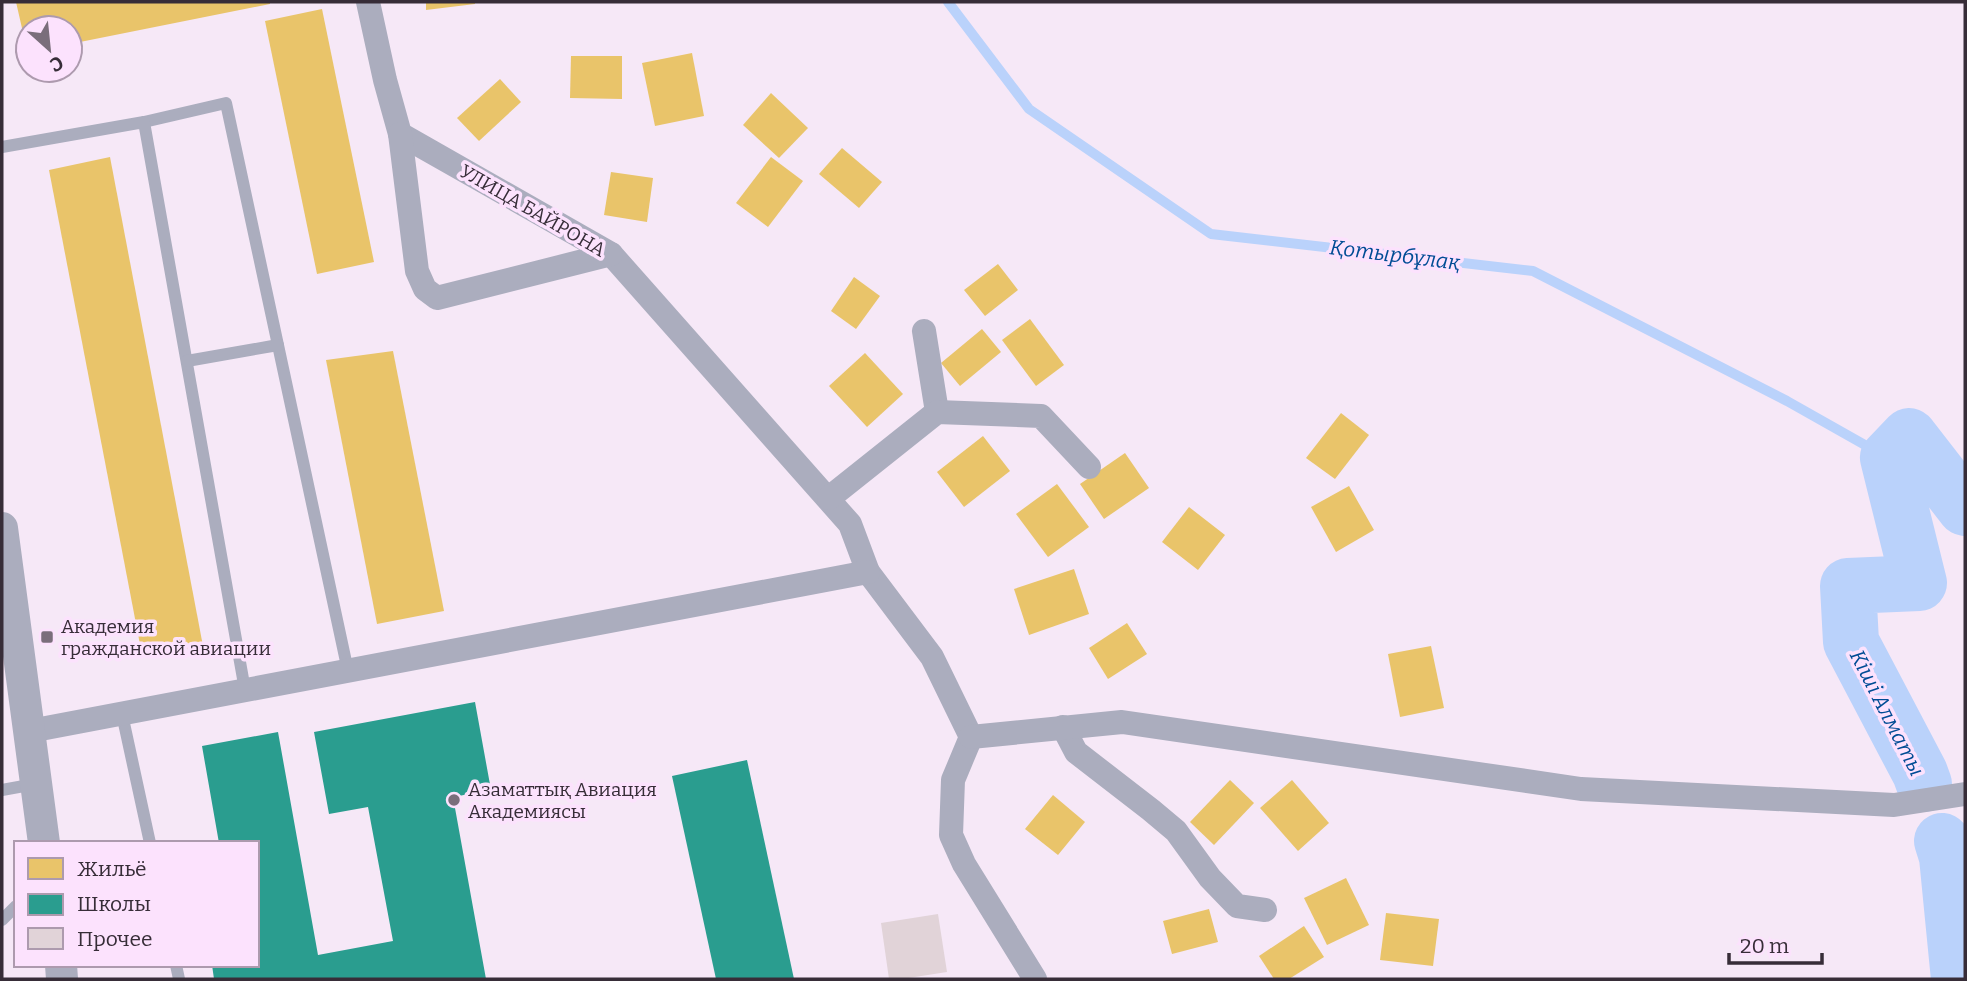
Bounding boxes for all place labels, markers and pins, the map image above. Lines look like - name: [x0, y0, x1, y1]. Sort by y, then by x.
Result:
- place label: Академия гражданской авиации: [61, 615, 271, 660]
- marker: Академия гражданской авиации: [39, 629, 55, 645]
- place label: Азаматтық Авиация Академиясы: [468, 778, 657, 823]
- marker: Азаматтық Авиация Академиясы: [446, 792, 462, 808]

